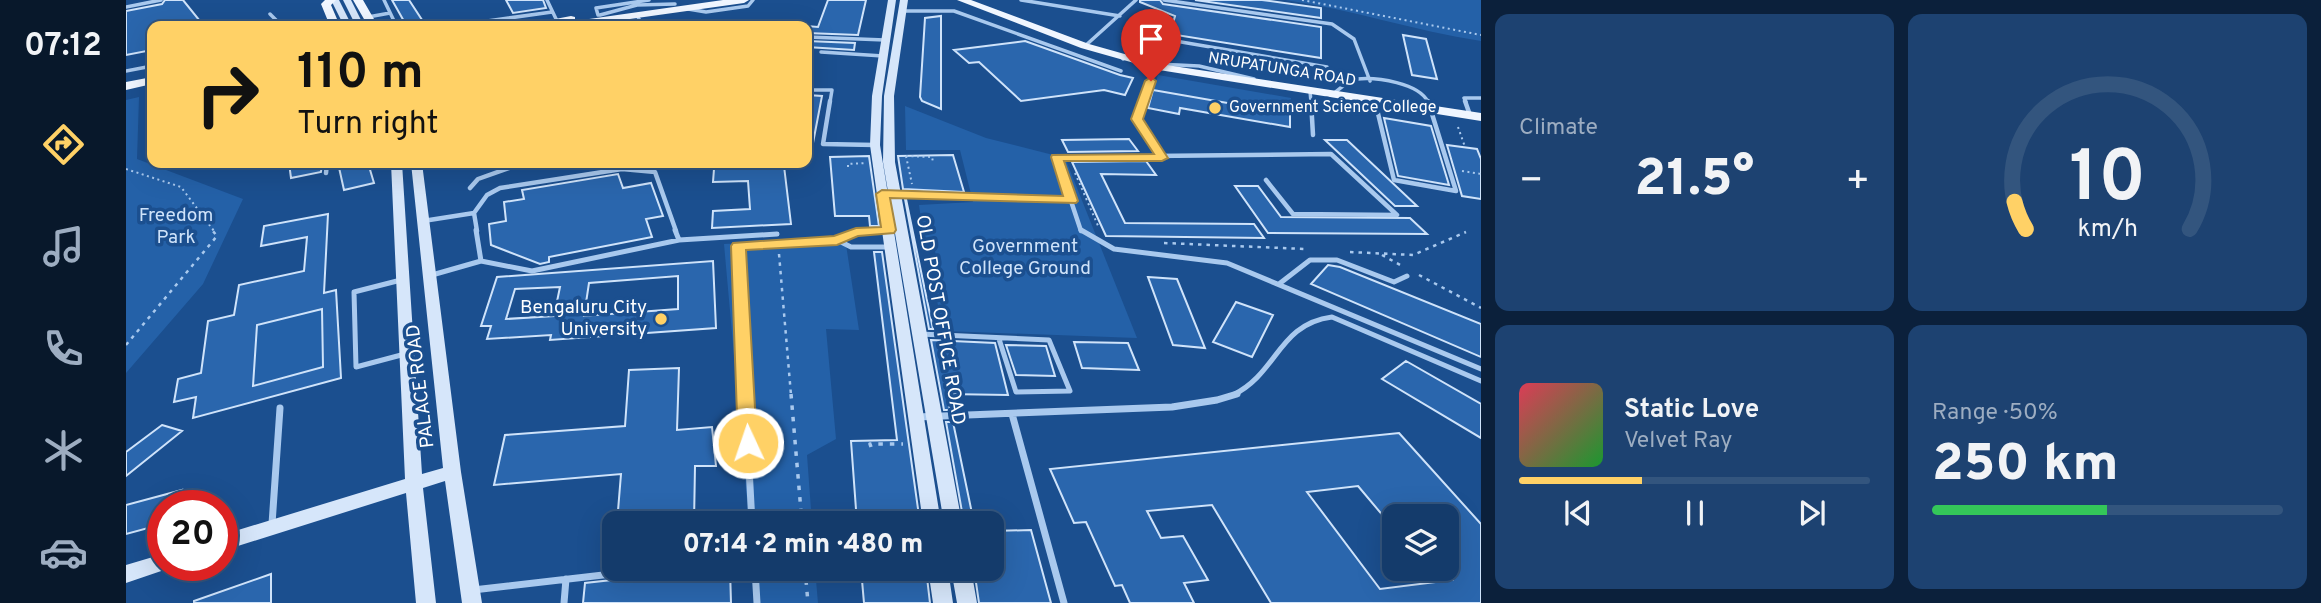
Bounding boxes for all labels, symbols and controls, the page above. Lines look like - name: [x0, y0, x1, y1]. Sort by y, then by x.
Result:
- pin: [1121, 9, 1181, 81]
- icon: arrive: [1132, 20, 1170, 58]
- text: 07:12: [24, 27, 102, 67]
- text: 110 m: [297, 44, 424, 106]
- street label: NRUPATUNGA ROAD: [1207, 48, 1357, 92]
- icon: right: [182, 49, 273, 140]
- place label: Government Science College: [1229, 98, 1436, 118]
- marker: Government Science College: [1207, 100, 1223, 116]
- text: Turn right: [297, 105, 439, 145]
- text: Climate: [1519, 114, 1598, 143]
- icon: directions: [39, 120, 88, 169]
- text: 10: [2069, 135, 2146, 227]
- text: 21.5°: [1635, 148, 1754, 214]
- text: −: [1519, 158, 1544, 207]
- text: +: [1845, 158, 1870, 207]
- park label: Freedom Park: [139, 204, 213, 250]
- street label: OLD POST OFFICE ROAD: [910, 213, 970, 427]
- text: km/h: [2077, 213, 2138, 245]
- icon: music: [39, 222, 88, 271]
- park label: Government College Ground: [959, 235, 1091, 281]
- place label: Bengaluru City University: [520, 296, 647, 342]
- marker: Bengaluru City University: [653, 311, 669, 327]
- street label: PALACE ROAD: [401, 323, 441, 449]
- icon: phone: [39, 324, 88, 373]
- text: Static Love: [1624, 394, 1759, 427]
- text: Range · 50%: [1932, 399, 2058, 428]
- position arrow: [711, 406, 785, 480]
- icon: climate: [39, 426, 88, 475]
- text: Velvet Ray: [1624, 427, 1732, 456]
- text: 250 km: [1932, 433, 2119, 499]
- speed limit sign: 20: [147, 490, 238, 581]
- icon: previous: [1559, 494, 1597, 532]
- icon: pause: [1676, 494, 1714, 532]
- icon: next: [1793, 494, 1831, 532]
- map controls: [1382, 504, 1459, 581]
- button: layers: [1382, 504, 1459, 581]
- icon: car: [39, 528, 88, 577]
- text: 07:14 · 2 min · 480 m: [683, 529, 923, 562]

